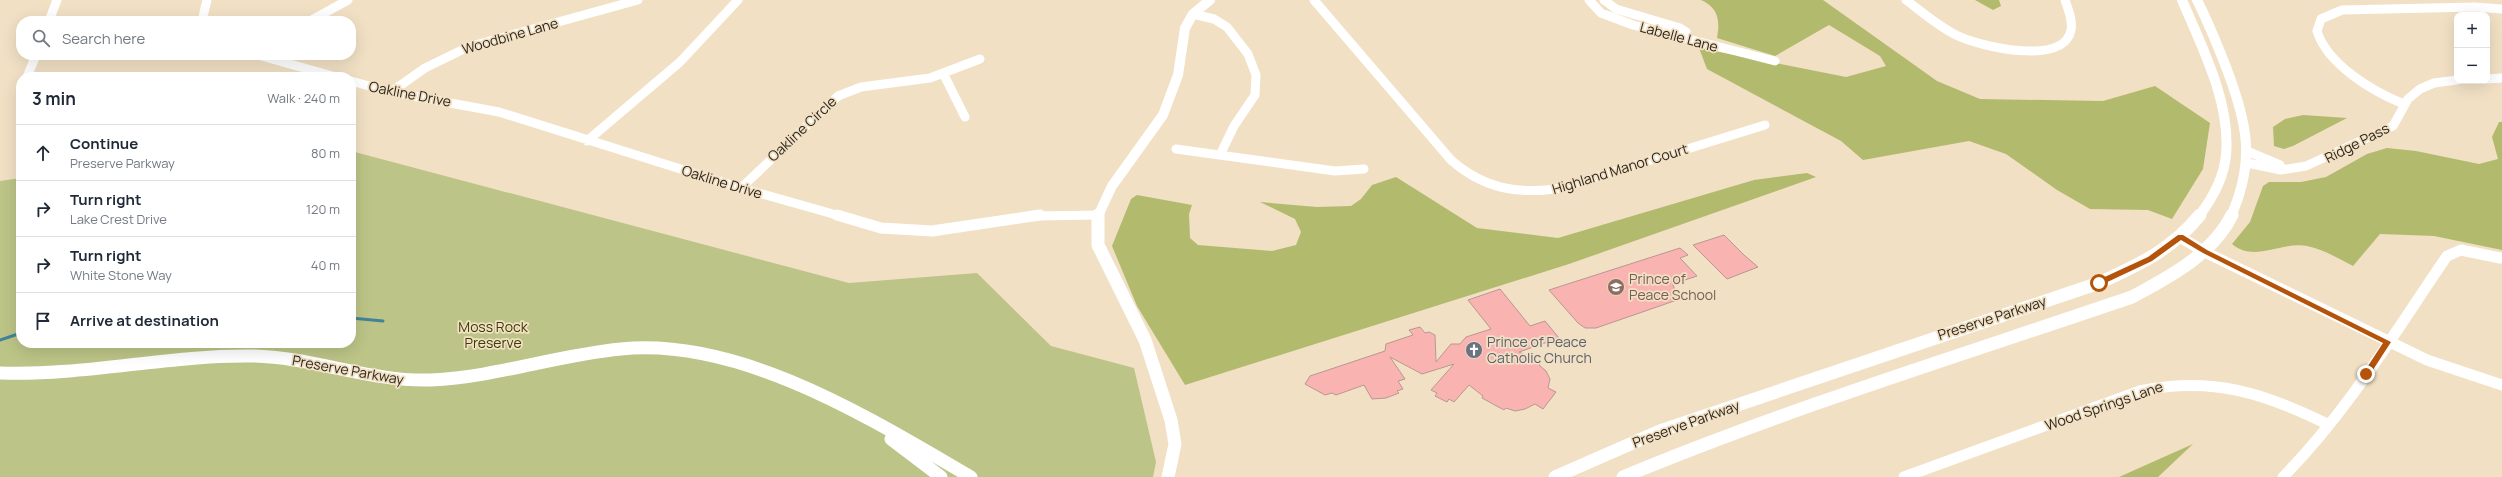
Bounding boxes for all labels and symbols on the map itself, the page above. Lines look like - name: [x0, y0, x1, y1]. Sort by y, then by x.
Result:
- street label: Woodbine Lane: [460, 13, 560, 58]
- street label: Labelle Lane: [1638, 17, 1720, 56]
- street label: Oakline Drive: [367, 76, 453, 111]
- street label: Oakline Circle: [763, 92, 840, 166]
- street label: Ridge Pass: [2321, 118, 2392, 167]
- street label: Highland Manor Court: [1550, 139, 1690, 198]
- street label: Oakline Drive: [680, 160, 765, 203]
- place label: Prince of Peace School: [1629, 269, 1716, 304]
- route start: [2090, 274, 2108, 292]
- school or university icon: Prince of Peace School: [1606, 277, 1626, 297]
- street label: Preserve Parkway: [1935, 291, 2049, 344]
- park label: Moss Rock Preserve: [458, 317, 529, 352]
- place label: Prince of Peace Catholic Church: [1487, 332, 1592, 367]
- church icon: Prince of Peace Catholic Church: [1464, 340, 1484, 360]
- street label: Preserve Parkway: [291, 350, 406, 389]
- route end: [2357, 365, 2375, 383]
- street label: Wood Springs Lane: [2042, 376, 2165, 435]
- street label: Preserve Parkway: [1630, 395, 1743, 452]

